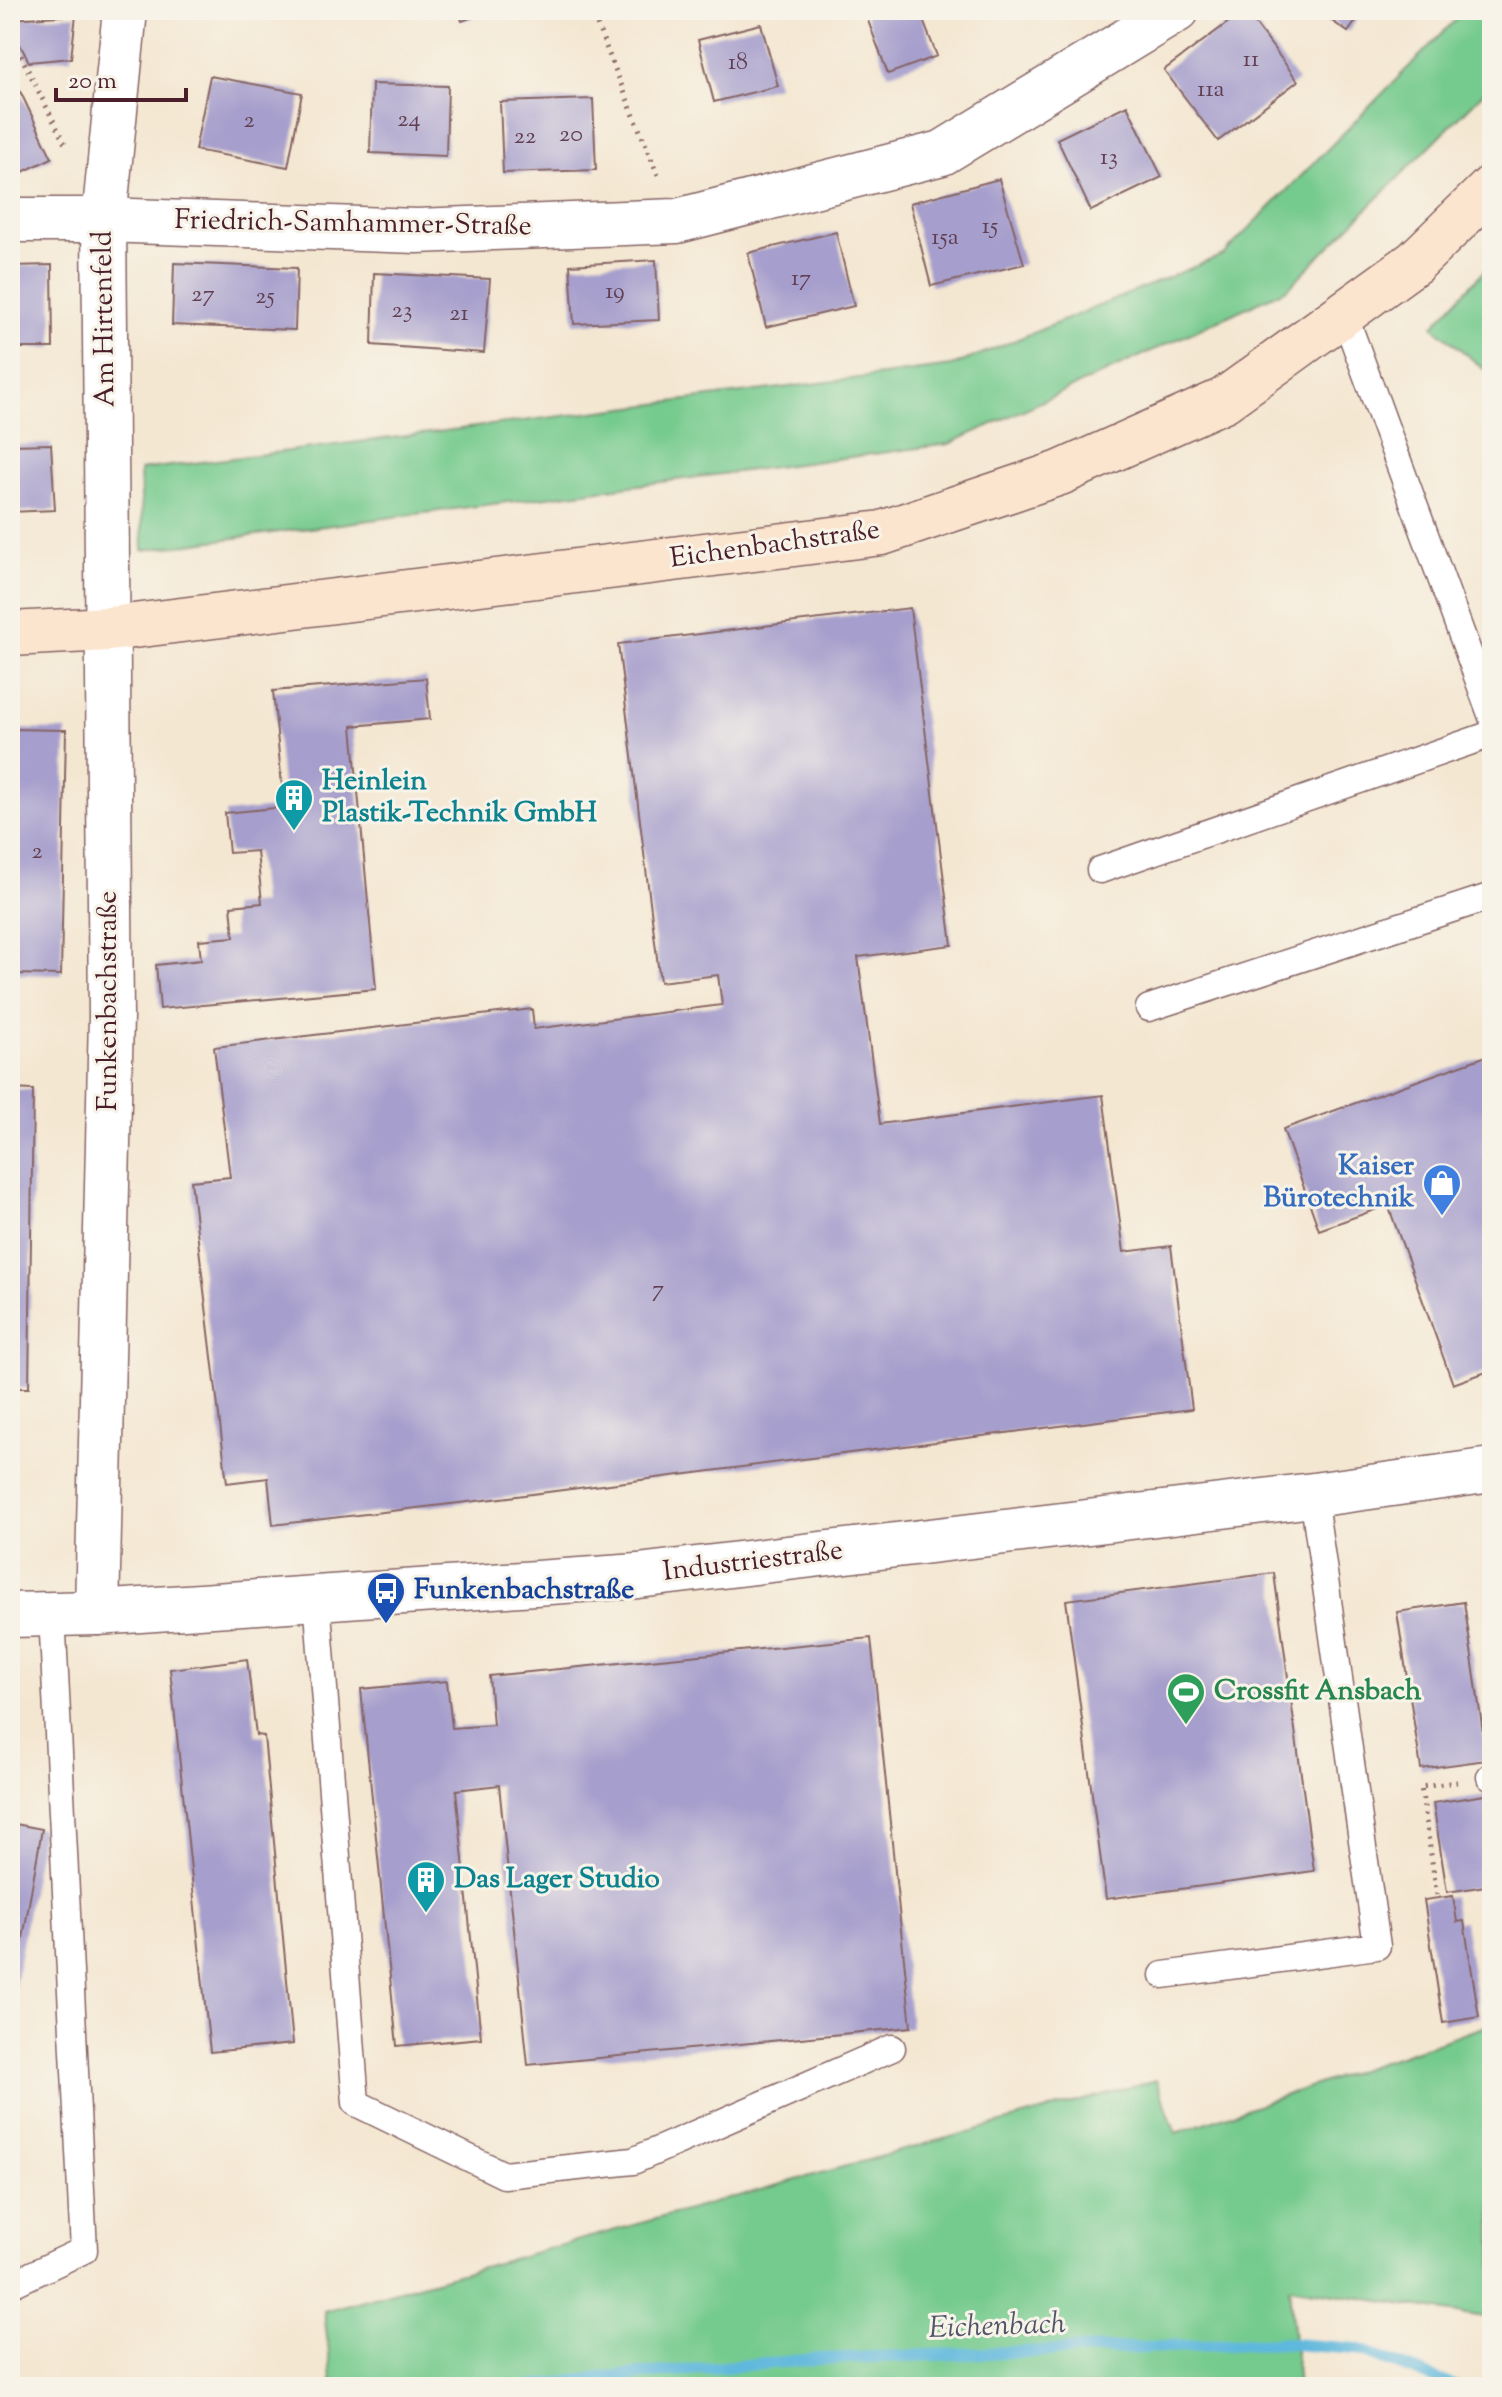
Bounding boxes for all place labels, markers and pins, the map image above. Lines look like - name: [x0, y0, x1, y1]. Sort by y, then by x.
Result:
- place label: Heinlein Plastik-Technik GmbH: [322, 762, 598, 834]
- building icon: Heinlein Plastik-Technik GmbH: [273, 777, 315, 832]
- place label: Kaiser Bürotechnik: [1263, 1147, 1415, 1219]
- shop icon: Kaiser Bürotechnik: [1421, 1162, 1463, 1217]
- bus stop icon: Funkenbachstraße: [365, 1570, 407, 1625]
- place label: Funkenbachstraße: [414, 1571, 634, 1611]
- sports icon: Crossfit Ansbach: [1165, 1671, 1207, 1726]
- place label: Crossfit Ansbach: [1214, 1672, 1422, 1712]
- building icon: Das Lager Studio: [405, 1859, 447, 1914]
- place label: Das Lager Studio: [454, 1860, 660, 1900]

